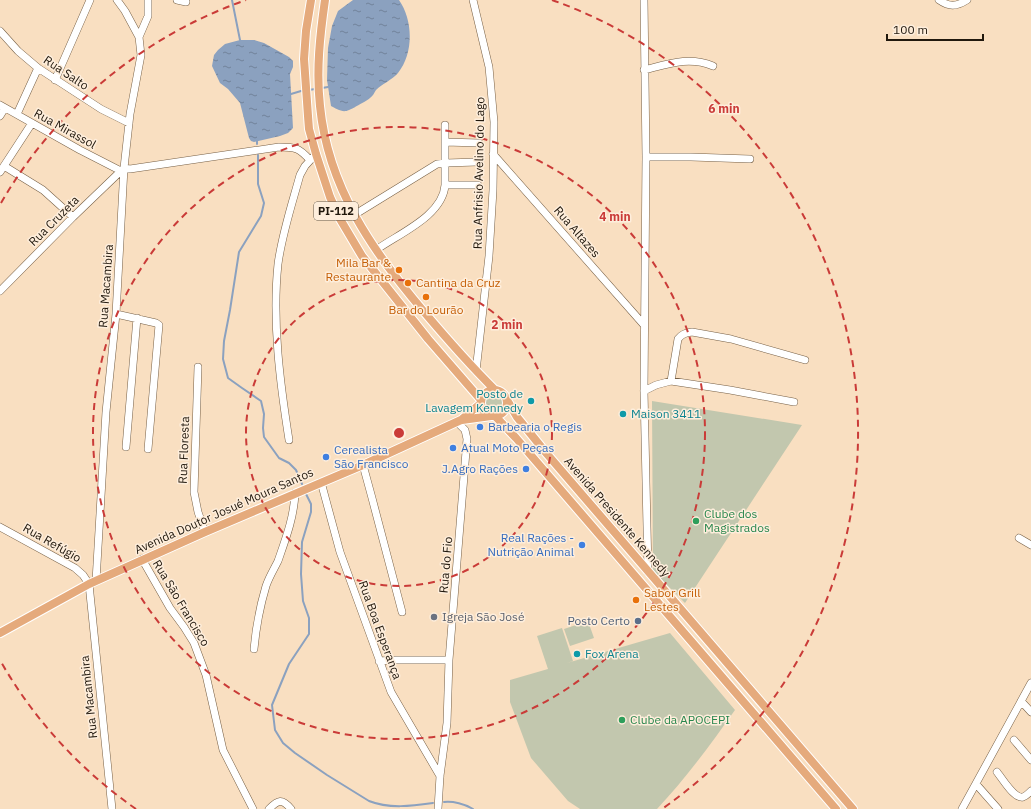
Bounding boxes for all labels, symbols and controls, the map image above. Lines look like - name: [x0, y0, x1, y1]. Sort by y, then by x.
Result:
- scale bar: [887, 16, 983, 42]
- text: 100 m: [893, 22, 928, 37]
- street label: Rua Salto: [41, 52, 92, 93]
- street label: Rua Anfrisio Avelino do Lago: [470, 96, 487, 249]
- text: 6 min: [708, 101, 740, 116]
- street label: Rua Mirassol: [31, 105, 99, 152]
- street label: Rua Cruzeta: [25, 192, 82, 249]
- road number: PI-112: [314, 202, 358, 220]
- street label: Rua Altazes: [551, 203, 604, 261]
- text: 4 min: [599, 209, 631, 224]
- street label: Rua Macambira: [95, 243, 116, 328]
- place label: Mila Bar & Restaurante: [325, 255, 392, 284]
- marker: Mila Bar & Restaurante: [394, 265, 404, 275]
- place label: Cantina da Cruz: [416, 275, 501, 290]
- marker: Cantina da Cruz: [403, 278, 413, 288]
- marker: Bar do Lourão: [421, 292, 431, 302]
- place label: Bar do Lourão: [389, 302, 464, 317]
- text: 2 min: [491, 317, 523, 332]
- place label: Posto de Lavagem Kennedy: [425, 386, 523, 415]
- marker: Posto de Lavagem Kennedy: [526, 396, 536, 406]
- place label: Maison 3411: [631, 406, 701, 421]
- marker: Maison 3411: [618, 409, 628, 419]
- street label: Rua Floresta: [175, 415, 192, 484]
- place label: Barbearia o Regis: [488, 419, 582, 434]
- marker: Barbearia o Regis: [475, 422, 485, 432]
- centre of rings: [392, 426, 406, 440]
- place label: Atual Moto Peças: [461, 440, 554, 455]
- place label: Cerealista São Francisco: [334, 442, 409, 471]
- marker: Atual Moto Peças: [448, 443, 458, 453]
- marker: Cerealista São Francisco: [321, 452, 331, 462]
- street label: Avenida Presidente Kennedy: [561, 454, 673, 580]
- place label: J.Agro Rações: [442, 461, 518, 476]
- street label: Avenida Doutor Josué Moura Santos: [132, 464, 316, 557]
- marker: J.Agro Rações: [521, 464, 531, 474]
- place label: Clube dos Magistrados: [704, 506, 770, 535]
- marker: Clube dos Magistrados: [691, 516, 701, 526]
- street label: Rua Refúgio: [21, 520, 84, 565]
- place label: Real Rações - Nutrição Animal: [487, 530, 574, 559]
- street label: Rua do Fio: [436, 536, 455, 594]
- marker: Real Rações - Nutrição Animal: [577, 540, 587, 550]
- street label: Rua São Francisco: [150, 557, 213, 649]
- street label: Rua Boa Esperança: [356, 578, 405, 682]
- place label: Sabor Grill Lestes: [644, 585, 701, 614]
- marker: Sabor Grill Lestes: [631, 595, 641, 605]
- place label: Igreja São José: [442, 609, 525, 624]
- marker: Igreja São José: [429, 612, 439, 622]
- place label: Posto Certo: [567, 613, 630, 628]
- marker: Posto Certo: [633, 616, 643, 626]
- place label: Fox Arena: [585, 646, 639, 661]
- marker: Fox Arena: [572, 649, 582, 659]
- street label: Rua Macambira: [77, 654, 100, 739]
- place label: Clube da APOCEPI: [630, 712, 730, 727]
- marker: Clube da APOCEPI: [617, 715, 627, 725]

